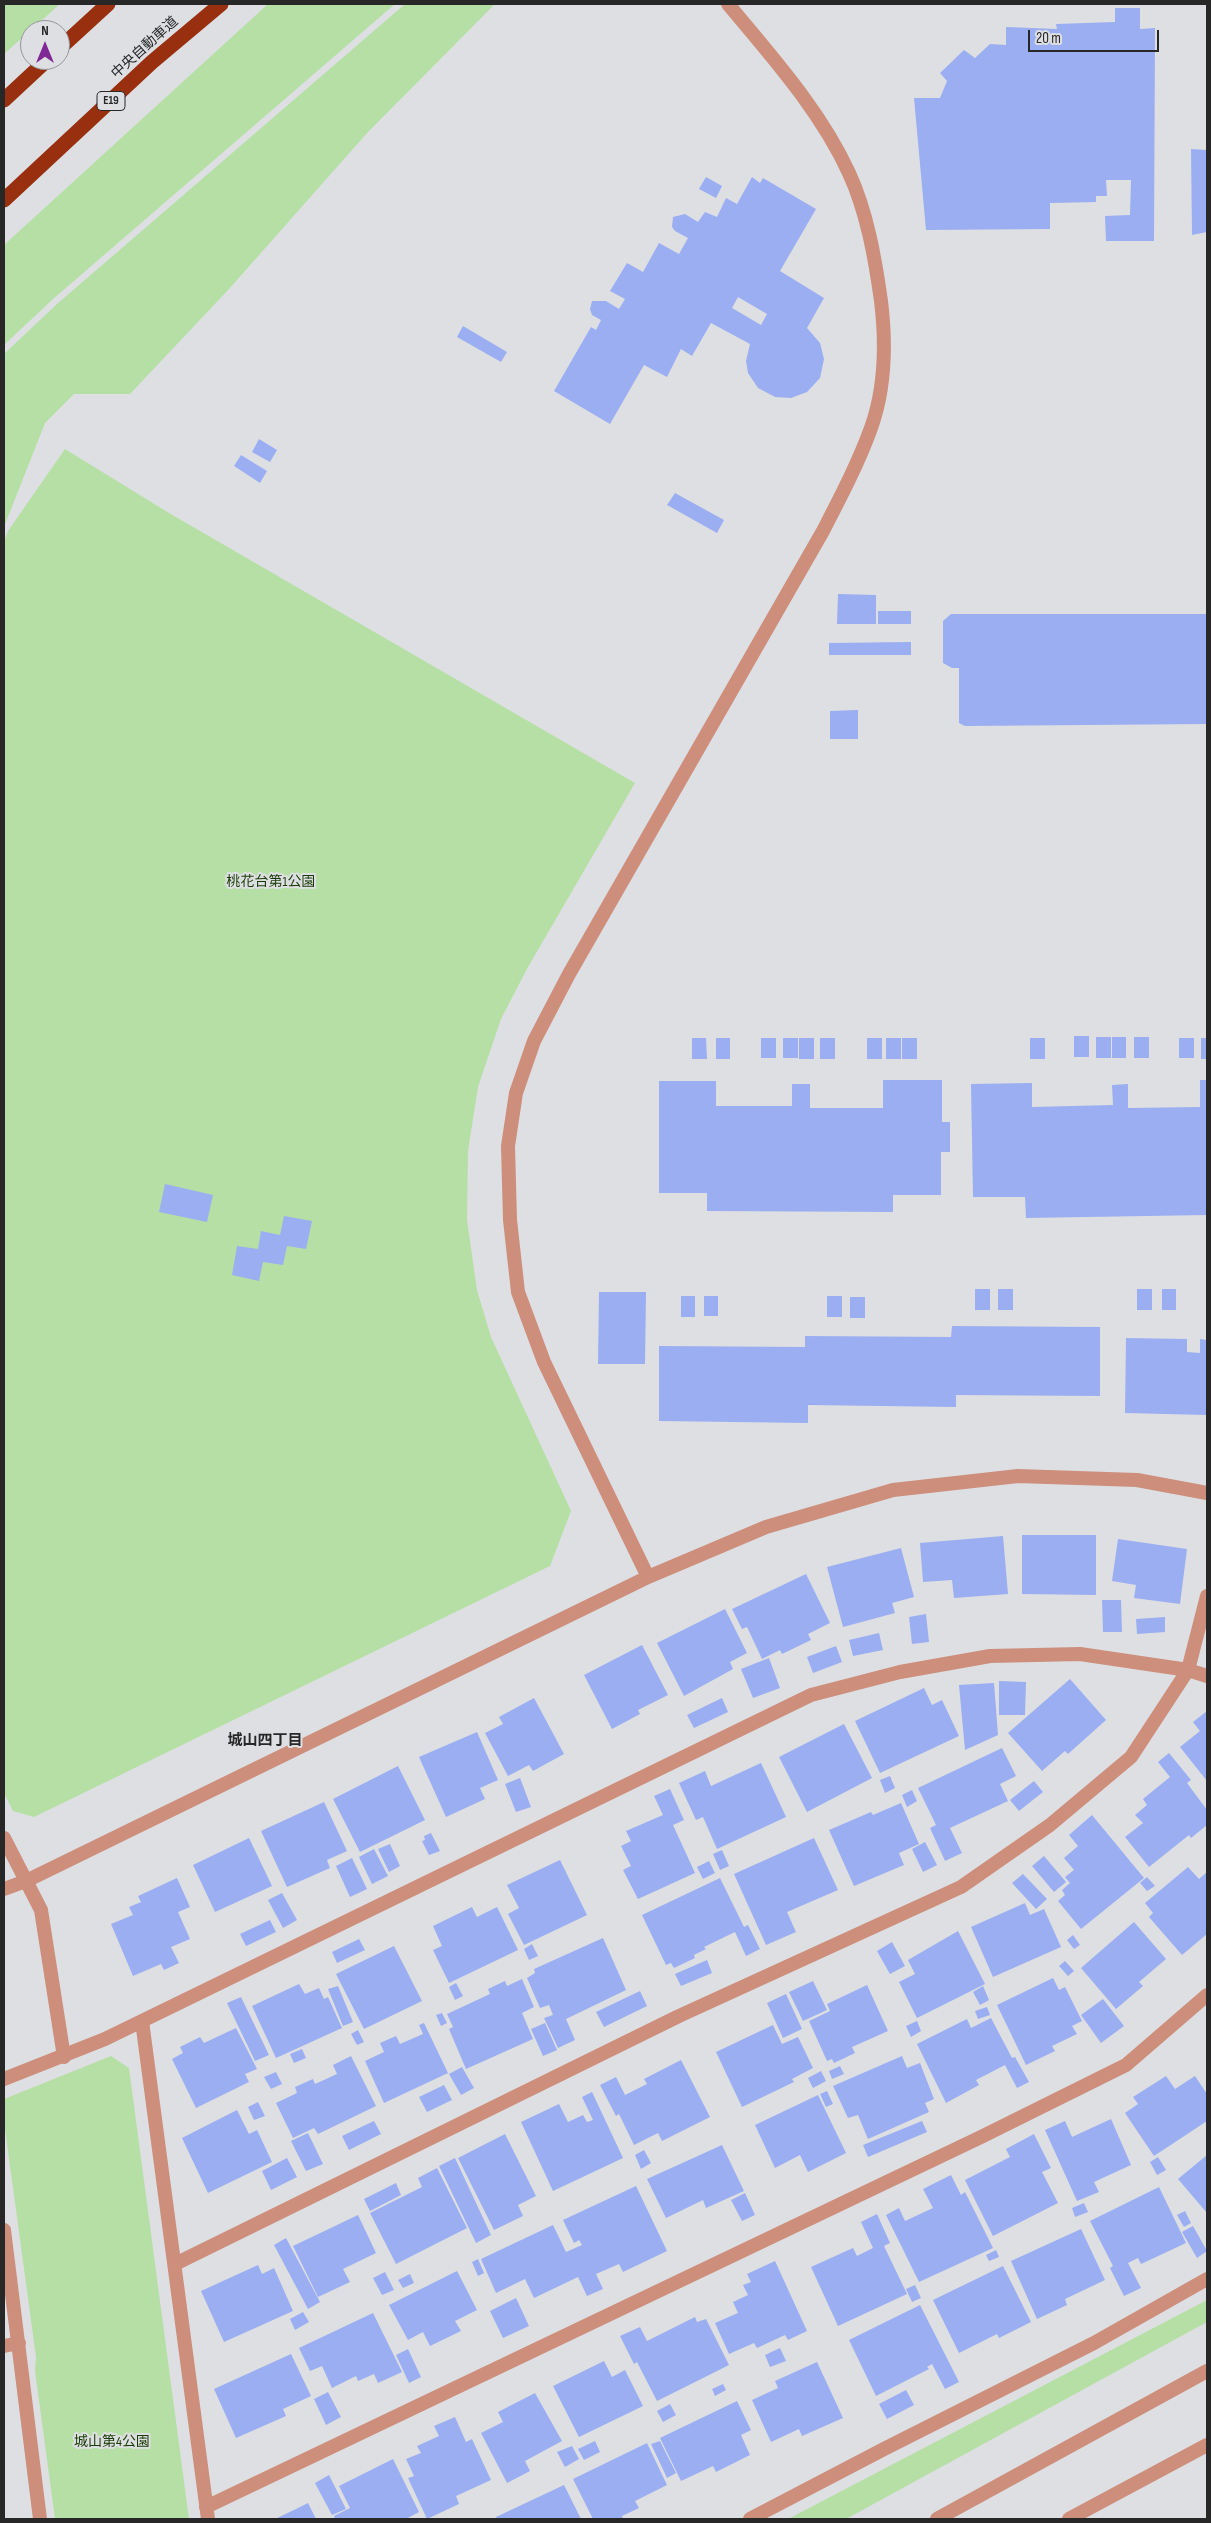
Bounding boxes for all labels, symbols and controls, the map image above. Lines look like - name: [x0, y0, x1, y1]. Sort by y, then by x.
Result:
- street label: 中央自動車道: [108, 14, 182, 82]
- north arrow: [20, 20, 70, 70]
- scale bar: [1031, 20, 1162, 52]
- text: N: [41, 22, 49, 39]
- text: 20 m: [1036, 29, 1061, 48]
- road number: E19: [97, 92, 125, 110]
- park label: 桃花台第1公園: [227, 874, 315, 890]
- district label: 城山四丁目: [228, 1732, 302, 1750]
- park label: 城山第4公園: [74, 2434, 150, 2450]

